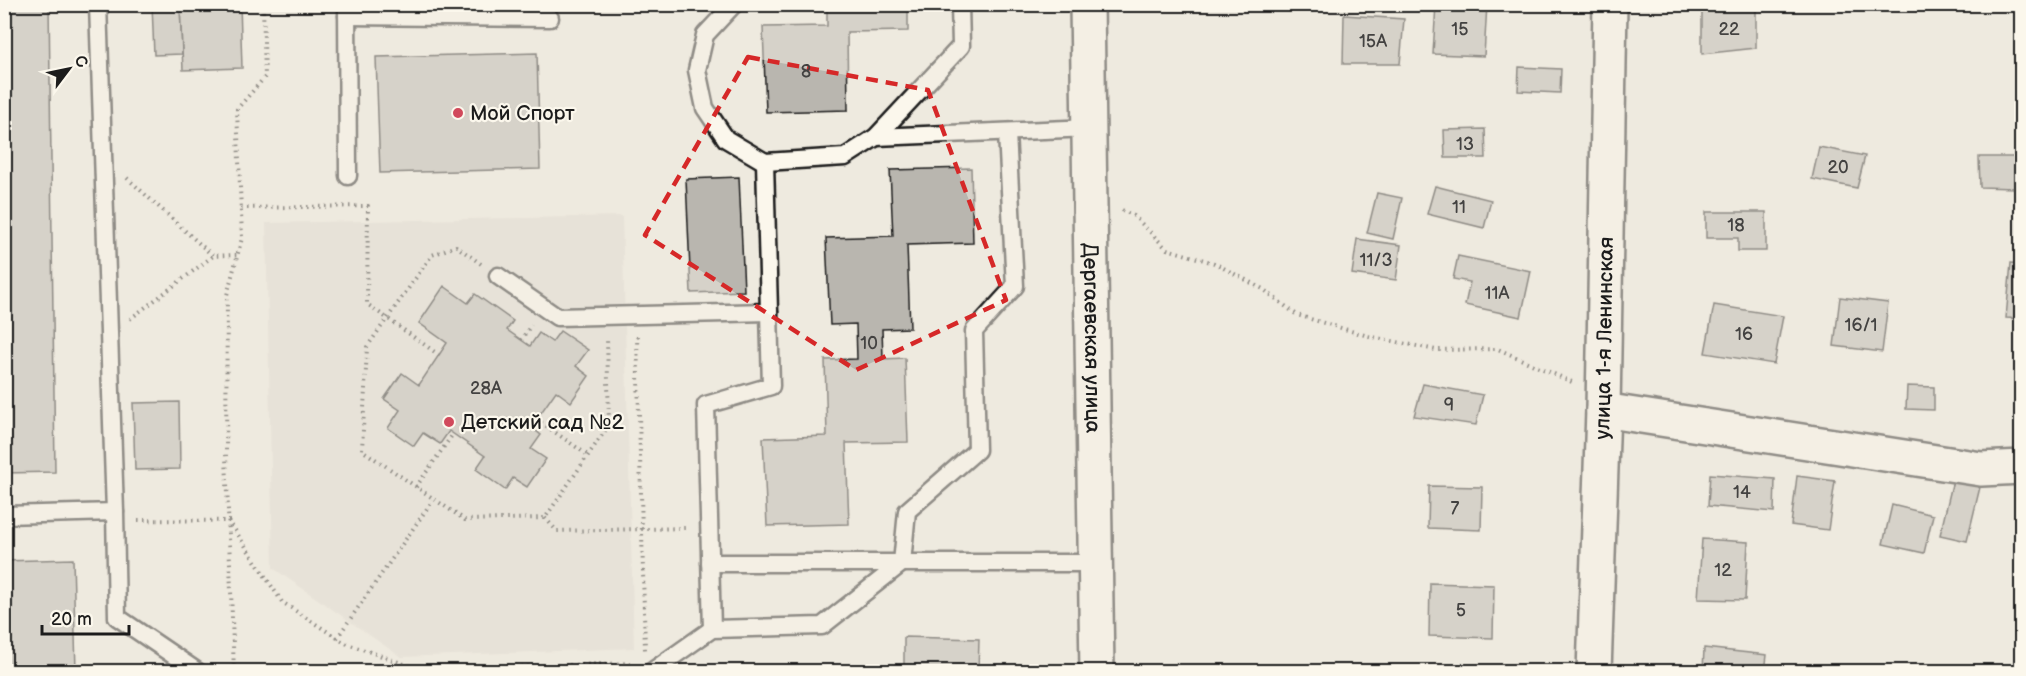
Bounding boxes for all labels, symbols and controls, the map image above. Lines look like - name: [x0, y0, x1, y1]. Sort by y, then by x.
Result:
- house number: 15: [1451, 19, 1469, 40]
- house number: 22: [1718, 19, 1740, 40]
- house number: 15А: [1359, 31, 1387, 52]
- north arrow: [39, 39, 99, 99]
- text: С: [69, 52, 91, 72]
- house number: 8: [801, 61, 811, 82]
- place label: Мой Спорт: [470, 101, 575, 126]
- marker: Мой Спорт: [451, 106, 465, 120]
- house number: 13: [1456, 134, 1474, 155]
- house number: 20: [1827, 157, 1849, 178]
- house number: 11: [1452, 197, 1466, 218]
- house number: 18: [1727, 215, 1745, 236]
- street label: улица 1-я Ленинская: [1589, 237, 1618, 440]
- street label: Дергаевская улица: [1078, 243, 1106, 434]
- house number: 11/3: [1359, 250, 1393, 271]
- house number: 11А: [1485, 283, 1510, 304]
- house number: 16/1: [1844, 315, 1878, 336]
- house number: 16: [1735, 324, 1753, 345]
- house number: 10: [860, 333, 878, 354]
- house number: 28А: [470, 378, 502, 399]
- house number: 9: [1444, 395, 1454, 416]
- place label: Детский сад №2: [461, 410, 624, 435]
- marker: Детский сад №2: [442, 415, 456, 429]
- house number: 14: [1733, 482, 1751, 503]
- house number: 7: [1451, 498, 1460, 519]
- house number: 12: [1714, 560, 1732, 581]
- scale bar: [42, 598, 129, 636]
- house number: 5: [1456, 600, 1466, 621]
- text: 20 m: [51, 609, 92, 630]

